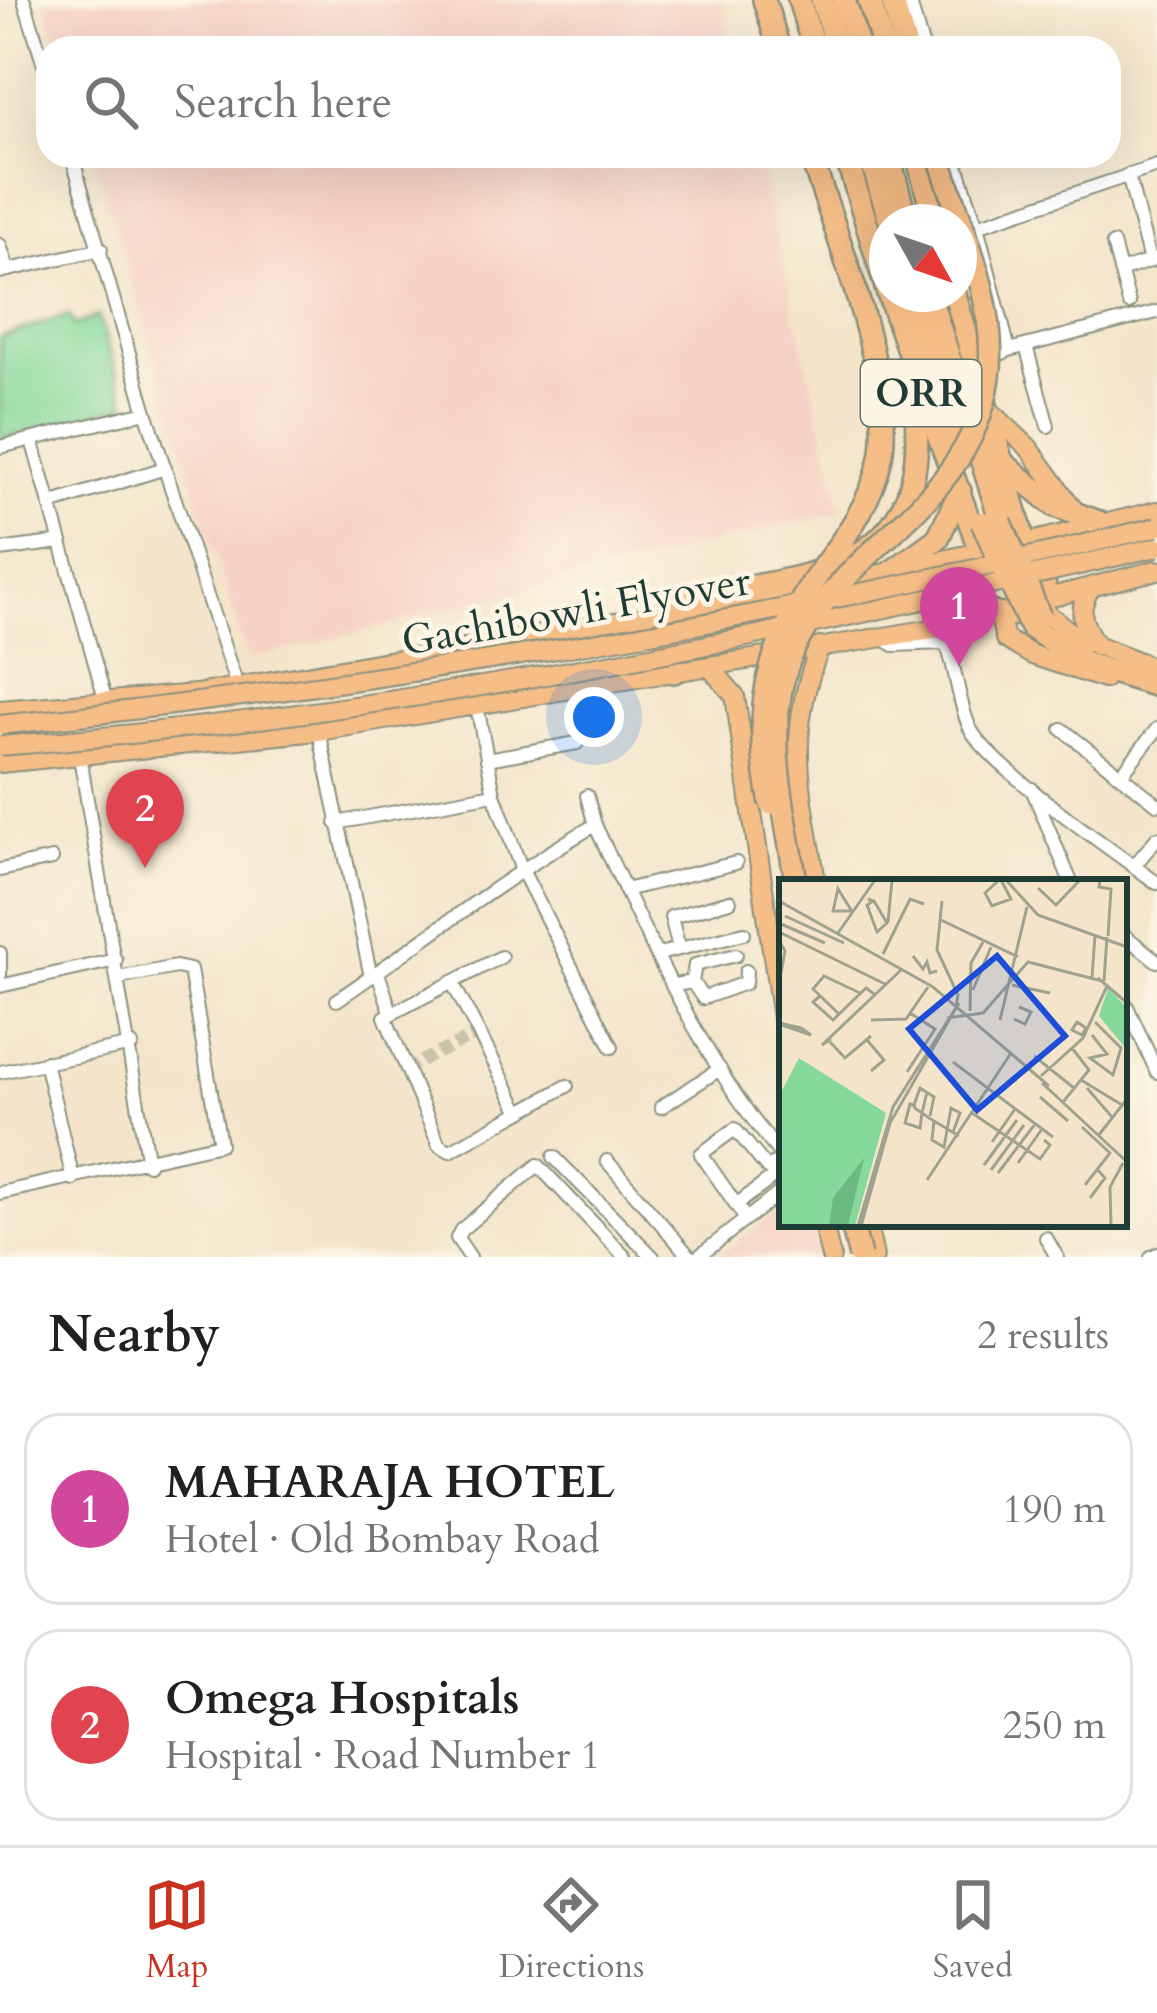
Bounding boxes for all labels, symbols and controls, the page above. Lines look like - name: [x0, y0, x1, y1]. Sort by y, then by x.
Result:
- search box: [36, 36, 1121, 168]
- icon: search: [78, 69, 144, 135]
- text: Search here: [174, 72, 392, 133]
- north arrow: [869, 204, 977, 312]
- road number: ORR: [861, 360, 981, 426]
- street label: Gachibowli Flyover: [397, 552, 756, 670]
- pin: 1: [920, 567, 998, 666]
- your location: [564, 687, 624, 747]
- pin: 2: [106, 769, 184, 868]
- inset map: [779, 879, 1127, 1227]
- text: Nearby: [48, 1300, 220, 1370]
- text: 2 results: [977, 1309, 1109, 1362]
- text: MAHARAJA HOTEL: [165, 1452, 615, 1513]
- text: 1: [80, 1483, 100, 1536]
- text: 190 m: [1003, 1483, 1106, 1536]
- text: Hotel · Old Bombay Road: [165, 1513, 599, 1566]
- text: Omega Hospitals: [165, 1668, 519, 1729]
- text: 2: [80, 1699, 100, 1752]
- text: 250 m: [1003, 1699, 1106, 1752]
- text: Hospital · Road Number 1: [165, 1729, 601, 1782]
- tab: Map: [144, 1872, 210, 1989]
- tab: Directions: [499, 1872, 644, 1989]
- tab: Saved: [933, 1872, 1013, 1989]

